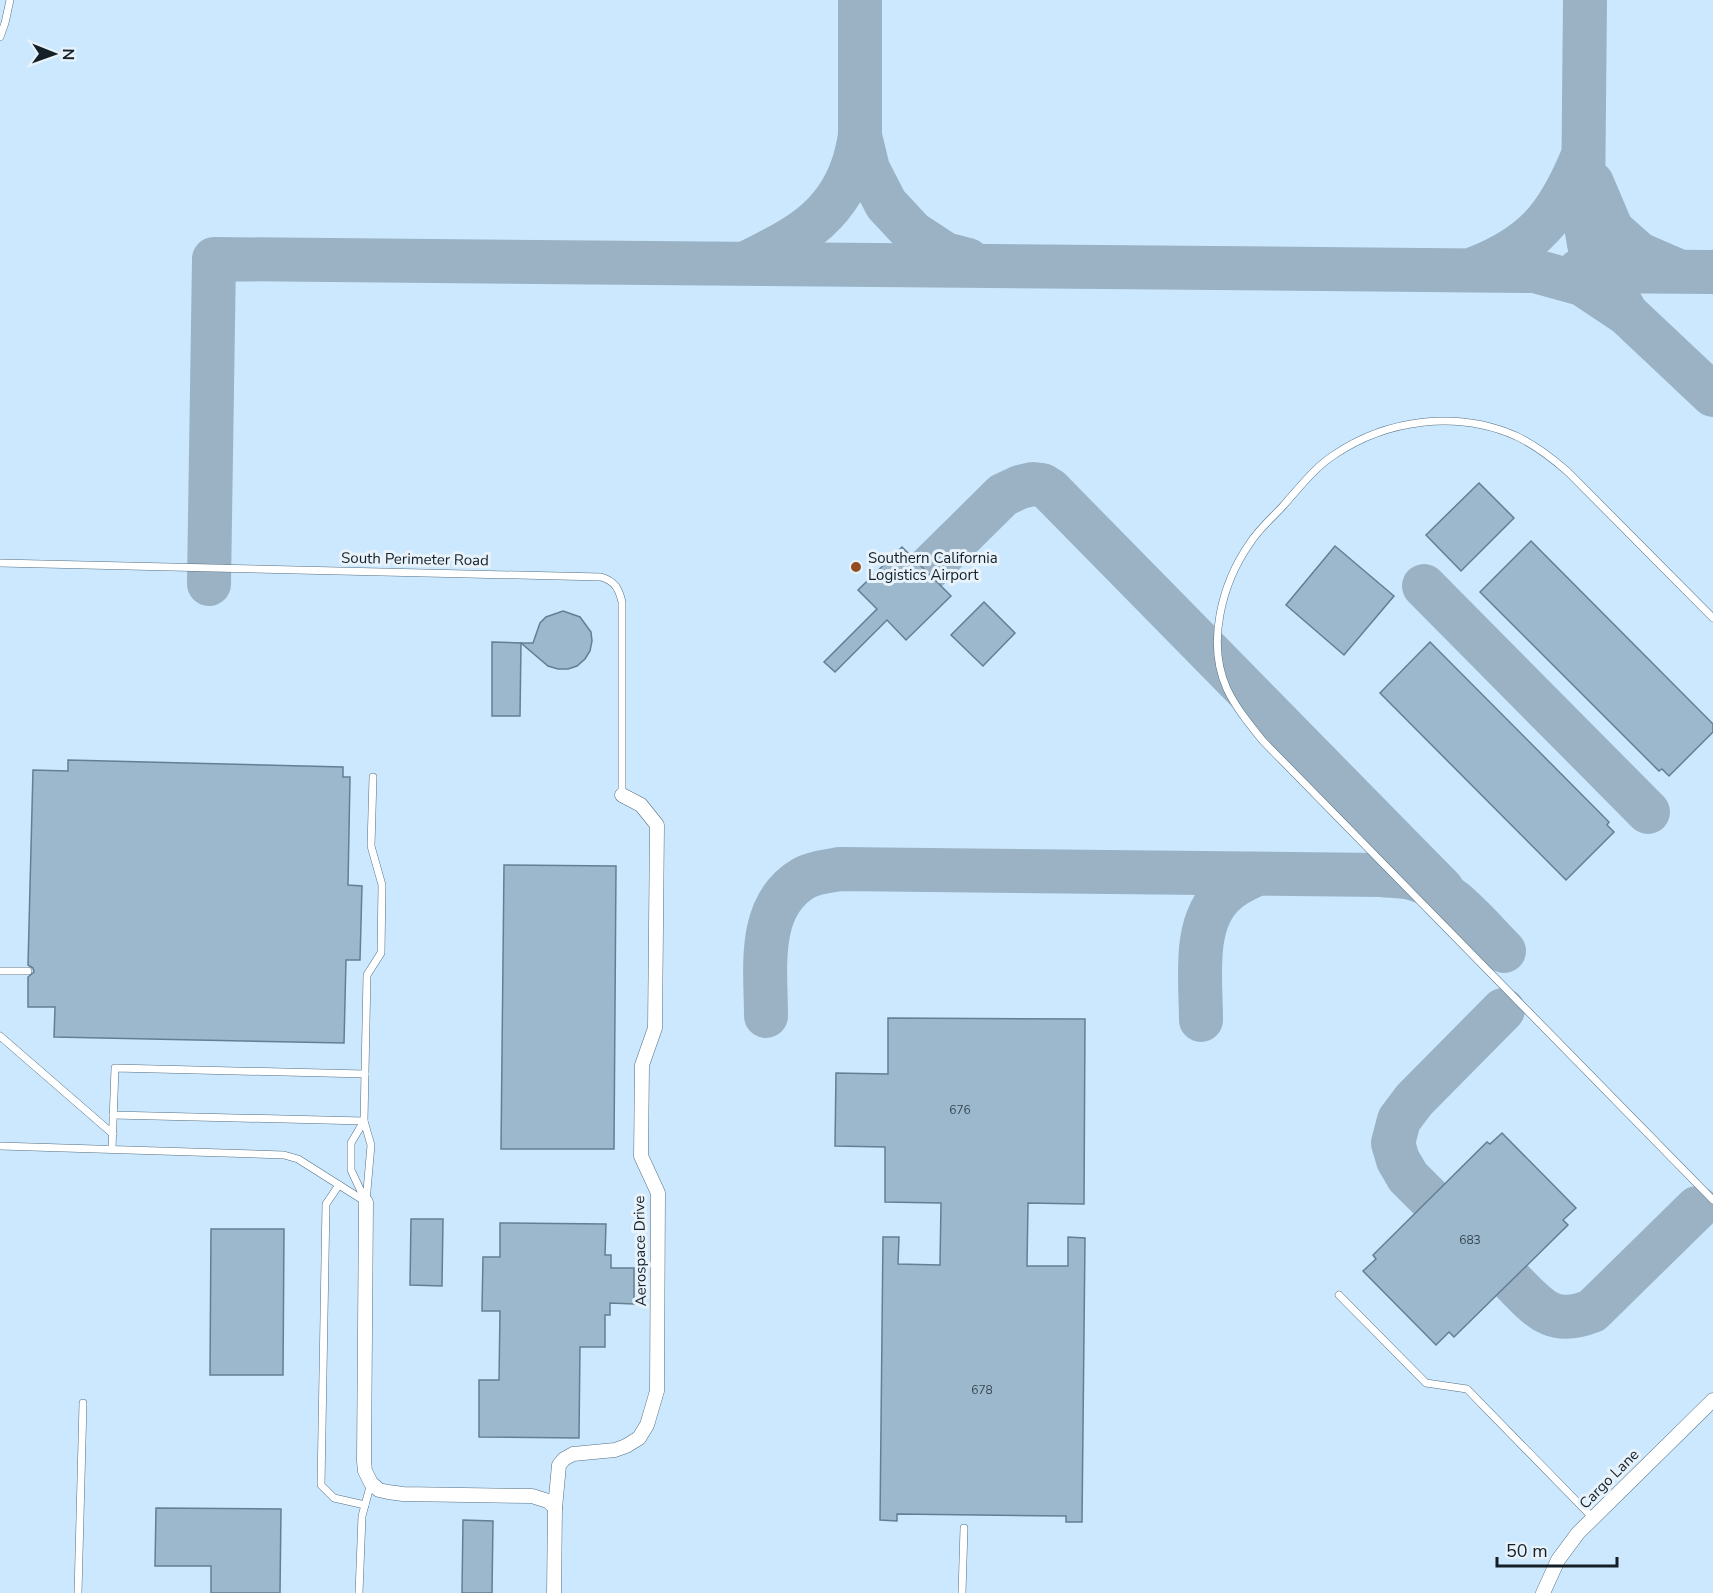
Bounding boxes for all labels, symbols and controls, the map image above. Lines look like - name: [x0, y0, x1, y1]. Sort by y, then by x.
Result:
- north arrow: [24, 24, 84, 84]
- text: N: [57, 48, 79, 60]
- street label: South Perimeter Road: [341, 548, 489, 570]
- place label: Southern California Logistics Airport: [868, 548, 998, 585]
- marker: Southern California Logistics Airport: [849, 560, 863, 574]
- house number: 676: [949, 1102, 971, 1118]
- street label: Aerospace Drive: [629, 1196, 651, 1306]
- house number: 683: [1459, 1232, 1481, 1248]
- house number: 678: [971, 1382, 993, 1398]
- street label: Cargo Lane: [1575, 1445, 1643, 1513]
- scale bar: [1497, 1530, 1617, 1568]
- text: 50 m: [1506, 1539, 1548, 1563]

